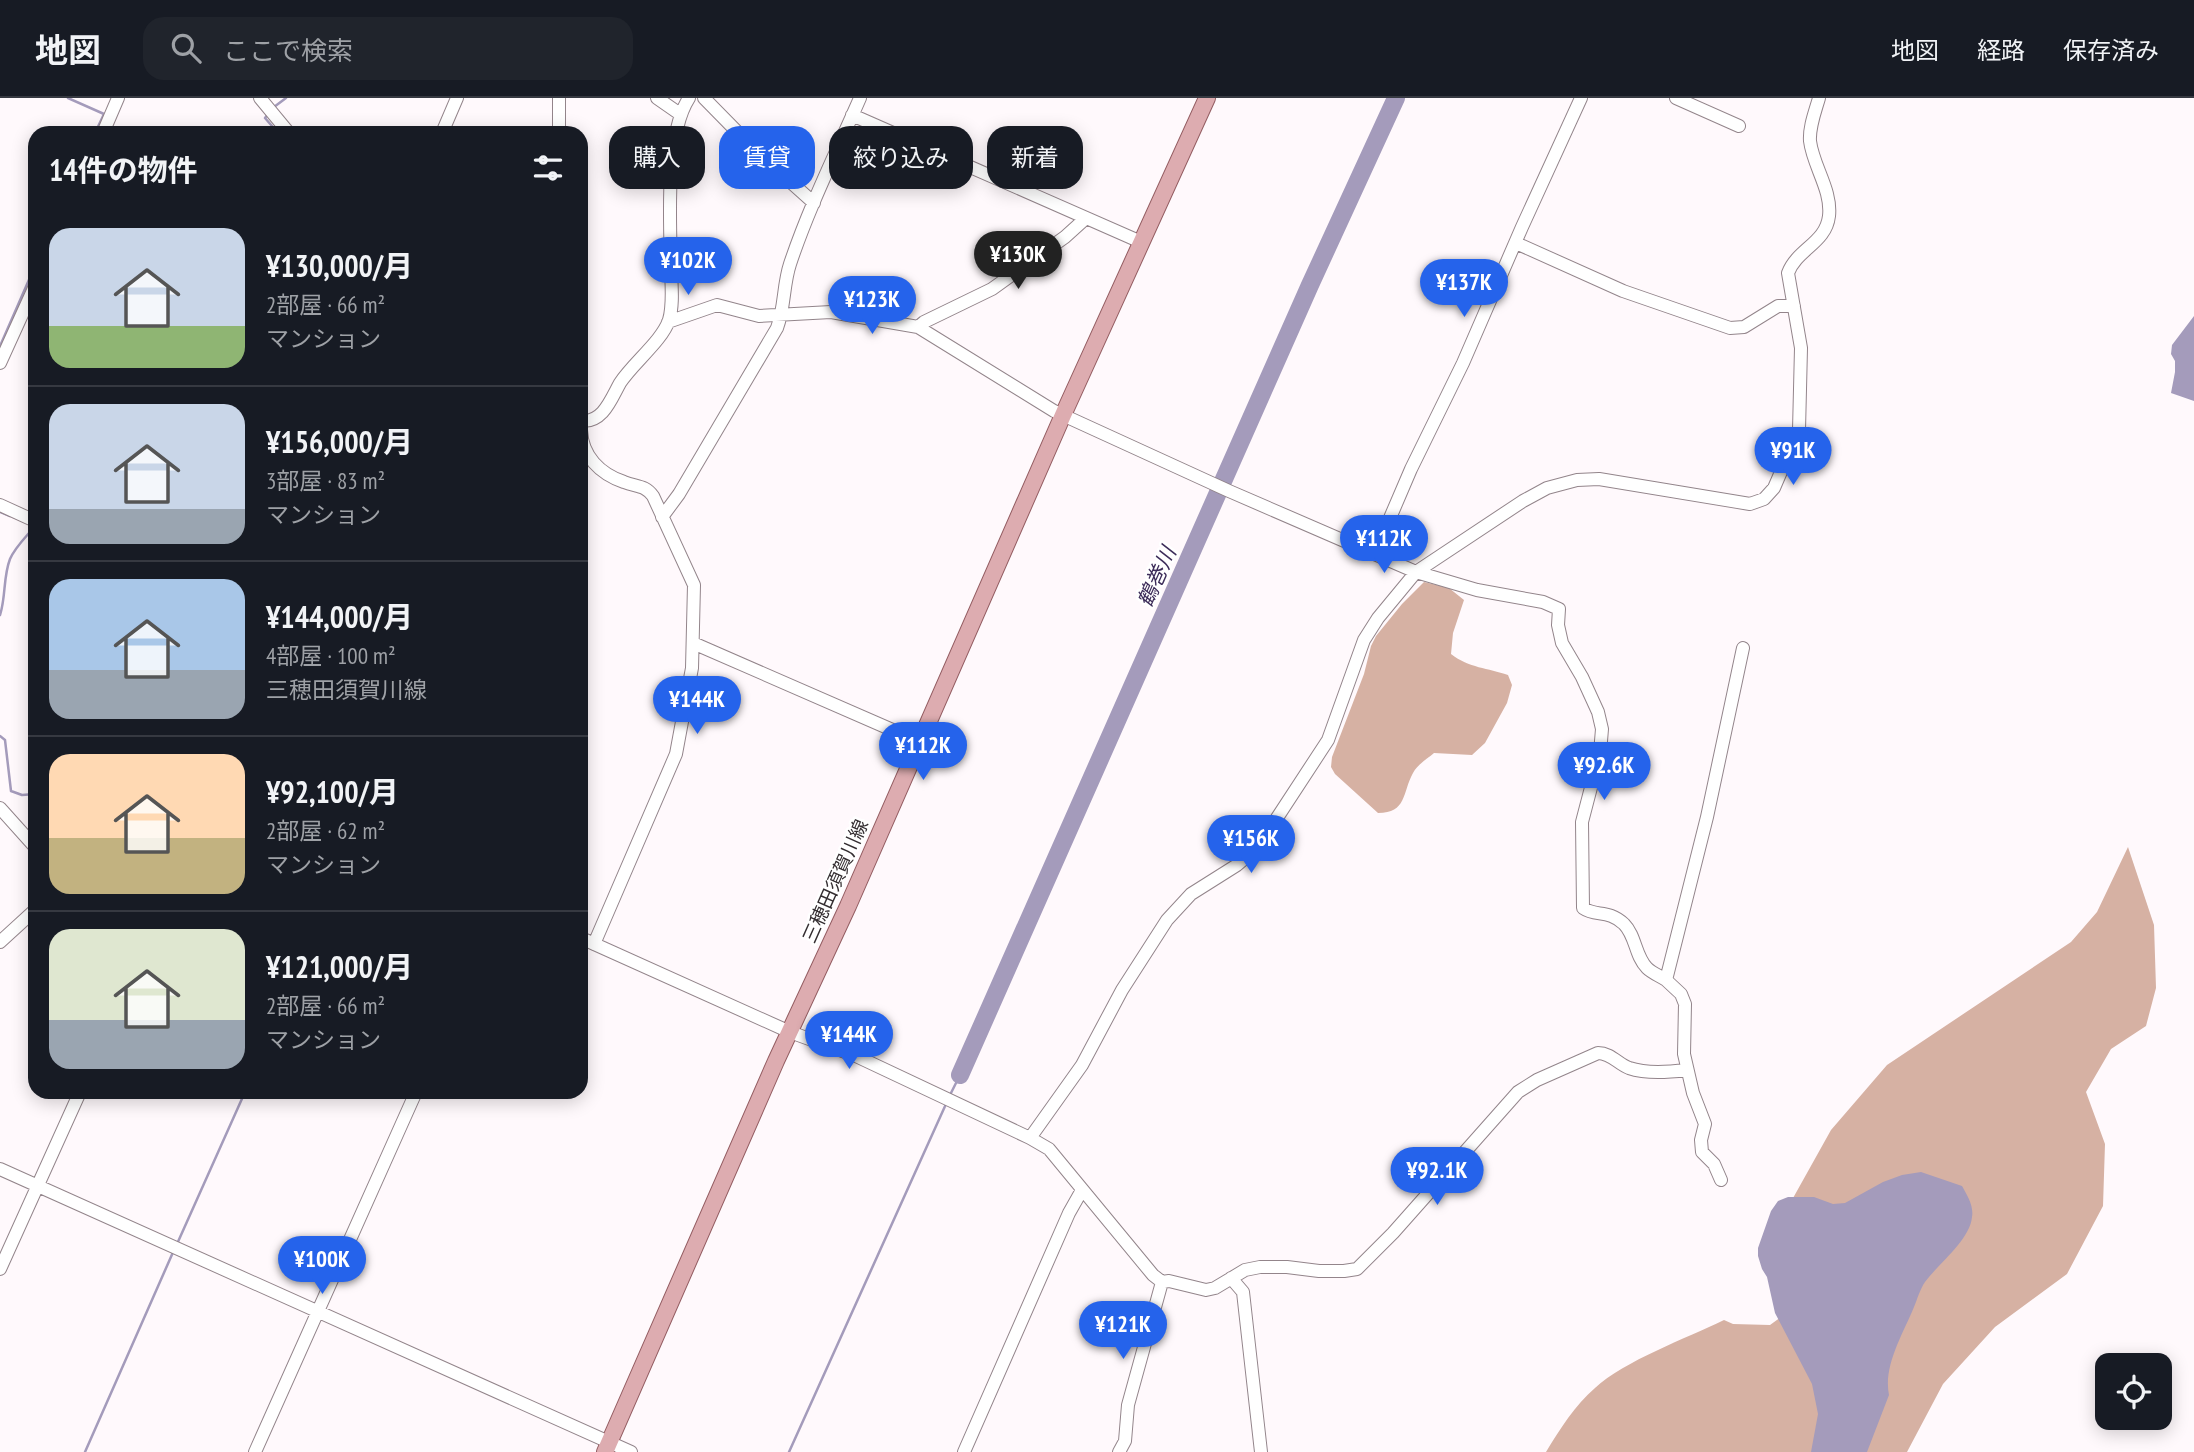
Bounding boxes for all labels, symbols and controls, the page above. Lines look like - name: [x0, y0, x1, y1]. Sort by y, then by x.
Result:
- search box: [143, 17, 633, 80]
- text: 地図: [35, 28, 101, 71]
- icon: search: [167, 29, 205, 67]
- text: ここで検索: [223, 34, 353, 67]
- text: 地図: [1891, 35, 1939, 66]
- text: 経路: [1977, 35, 2025, 66]
- text: 保存済み: [2063, 35, 2159, 66]
- chip: 購入: [609, 126, 705, 189]
- chip: 賃貸: [719, 126, 815, 189]
- chip: 絞り込み: [829, 126, 973, 189]
- chip: 新着: [987, 126, 1083, 189]
- icon: filters: [529, 149, 567, 187]
- text: 14件の物件: [49, 150, 198, 189]
- pin: ¥130K: [969, 232, 1067, 291]
- pin: ¥102K: [639, 238, 737, 297]
- text: ¥130K: [990, 239, 1046, 268]
- text: ¥102K: [660, 245, 716, 274]
- text: ¥130,000/月: [266, 246, 413, 285]
- icon: home: [105, 256, 189, 340]
- pin: ¥137K: [1415, 260, 1513, 319]
- text: ¥137K: [1436, 267, 1492, 296]
- pin: ¥123K: [823, 276, 921, 336]
- text: ¥123K: [844, 284, 900, 313]
- text: 2部屋 · 66 m²: [266, 290, 385, 319]
- text: マンション: [266, 324, 381, 353]
- text: ¥156,000/月: [266, 422, 413, 461]
- pin: ¥91K: [1752, 428, 1834, 487]
- icon: home: [105, 432, 189, 516]
- text: ¥91K: [1771, 435, 1815, 464]
- text: 3部屋 · 83 m²: [266, 466, 385, 495]
- text: マンション: [266, 500, 381, 529]
- pin: ¥112K: [1335, 516, 1433, 575]
- text: ¥112K: [1356, 523, 1412, 552]
- water label: 鶴巻川: [1131, 541, 1183, 611]
- text: ¥144,000/月: [266, 597, 413, 636]
- icon: home: [105, 607, 189, 691]
- text: 4部屋 · 100 m²: [266, 641, 396, 670]
- text: 三穂田須賀川線: [266, 675, 427, 704]
- pin: ¥144K: [648, 676, 746, 736]
- text: ¥144K: [669, 684, 725, 713]
- pin: ¥112K: [874, 722, 972, 782]
- text: ¥112K: [895, 730, 951, 759]
- pin: ¥92.6K: [1547, 742, 1661, 802]
- text: ¥92.6K: [1574, 750, 1634, 779]
- text: ¥92,100/月: [266, 772, 399, 811]
- icon: home: [105, 782, 189, 866]
- street label: 三穂田須賀川線: [797, 815, 873, 947]
- text: 2部屋 · 62 m²: [266, 816, 385, 845]
- pin: ¥156K: [1202, 816, 1300, 875]
- text: ¥156K: [1223, 823, 1279, 852]
- text: マンション: [266, 850, 381, 879]
- text: ¥121,000/月: [266, 947, 413, 986]
- icon: home: [105, 957, 189, 1041]
- text: 2部屋 · 66 m²: [266, 991, 385, 1020]
- pin: ¥144K: [800, 1012, 898, 1071]
- text: ¥144K: [821, 1019, 877, 1048]
- text: マンション: [266, 1025, 381, 1054]
- pin: ¥92.1K: [1380, 1148, 1494, 1207]
- text: ¥92.1K: [1407, 1155, 1467, 1184]
- pin: ¥100K: [273, 1236, 371, 1296]
- text: ¥100K: [294, 1244, 350, 1273]
- pin: ¥121K: [1074, 1302, 1172, 1361]
- text: ¥121K: [1095, 1309, 1151, 1338]
- map controls: [2095, 1353, 2172, 1430]
- button: locate: [2095, 1353, 2172, 1430]

